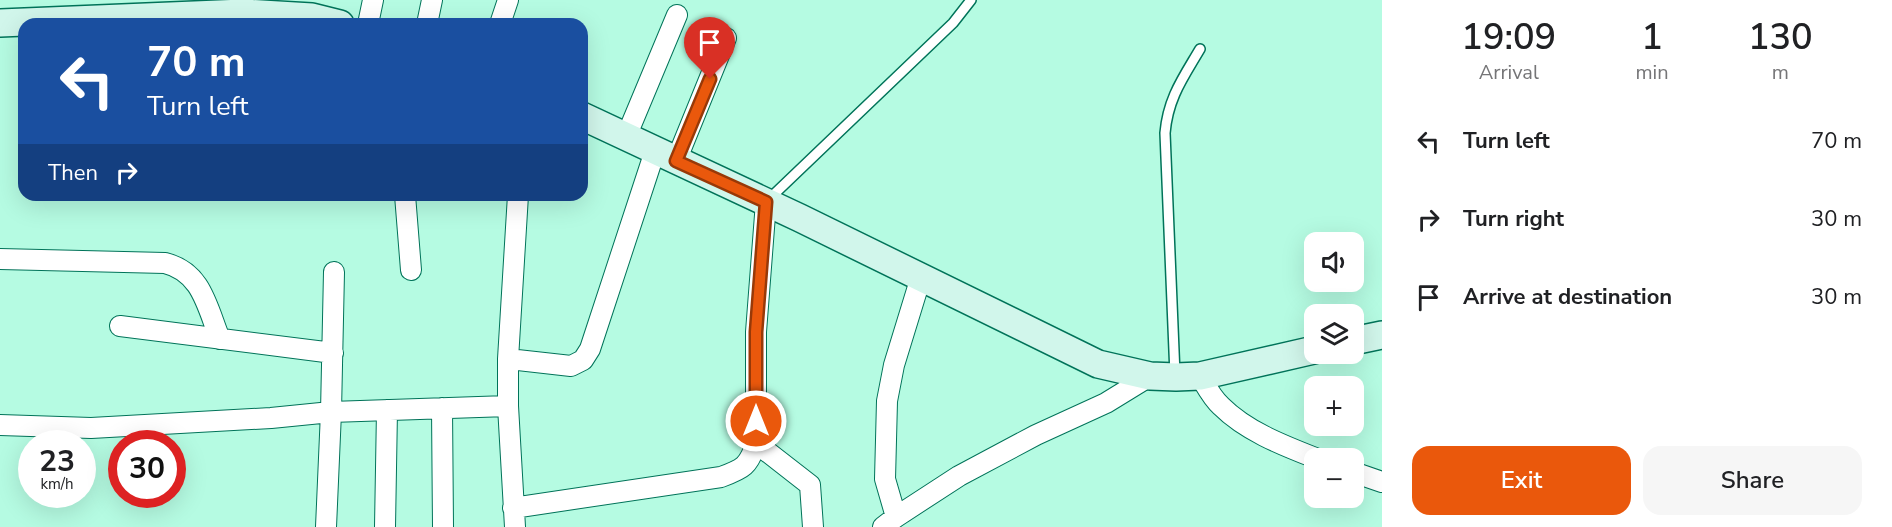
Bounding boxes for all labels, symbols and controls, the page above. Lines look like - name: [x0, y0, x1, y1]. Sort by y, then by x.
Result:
- text: 19:09: [1461, 13, 1556, 62]
- text: 1: [1641, 13, 1663, 62]
- text: 130: [1748, 13, 1813, 62]
- pin: [684, 17, 735, 79]
- icon: arrive: [693, 26, 726, 59]
- text: 70 m: [147, 34, 246, 91]
- icon: left: [48, 42, 126, 120]
- text: Arrival: [1479, 59, 1539, 86]
- text: min: [1636, 59, 1669, 86]
- text: m: [1772, 59, 1789, 86]
- text: Turn left: [147, 88, 248, 125]
- icon: left: [1412, 125, 1445, 158]
- text: Turn left: [1463, 126, 1550, 156]
- text: 70 m: [1811, 126, 1862, 156]
- icon: right: [110, 156, 143, 189]
- text: Then: [48, 158, 98, 188]
- icon: right: [1412, 203, 1445, 236]
- text: Turn right: [1463, 204, 1564, 234]
- text: 30 m: [1811, 204, 1862, 234]
- map controls: [1304, 232, 1364, 508]
- button: sound: [1304, 232, 1364, 292]
- icon: arrive: [1412, 281, 1445, 314]
- text: Arrive at destination: [1463, 282, 1672, 312]
- text: 30 m: [1811, 282, 1862, 312]
- button: layers: [1304, 304, 1364, 364]
- button: +: [1304, 376, 1364, 436]
- position arrow: [724, 389, 788, 453]
- speed limit sign: 30: [108, 430, 186, 508]
- text: 23: [39, 441, 75, 482]
- button: Exit: [1412, 446, 1631, 515]
- button: Share: [1643, 446, 1862, 515]
- button: −: [1304, 448, 1364, 508]
- text: km/h: [40, 474, 74, 494]

